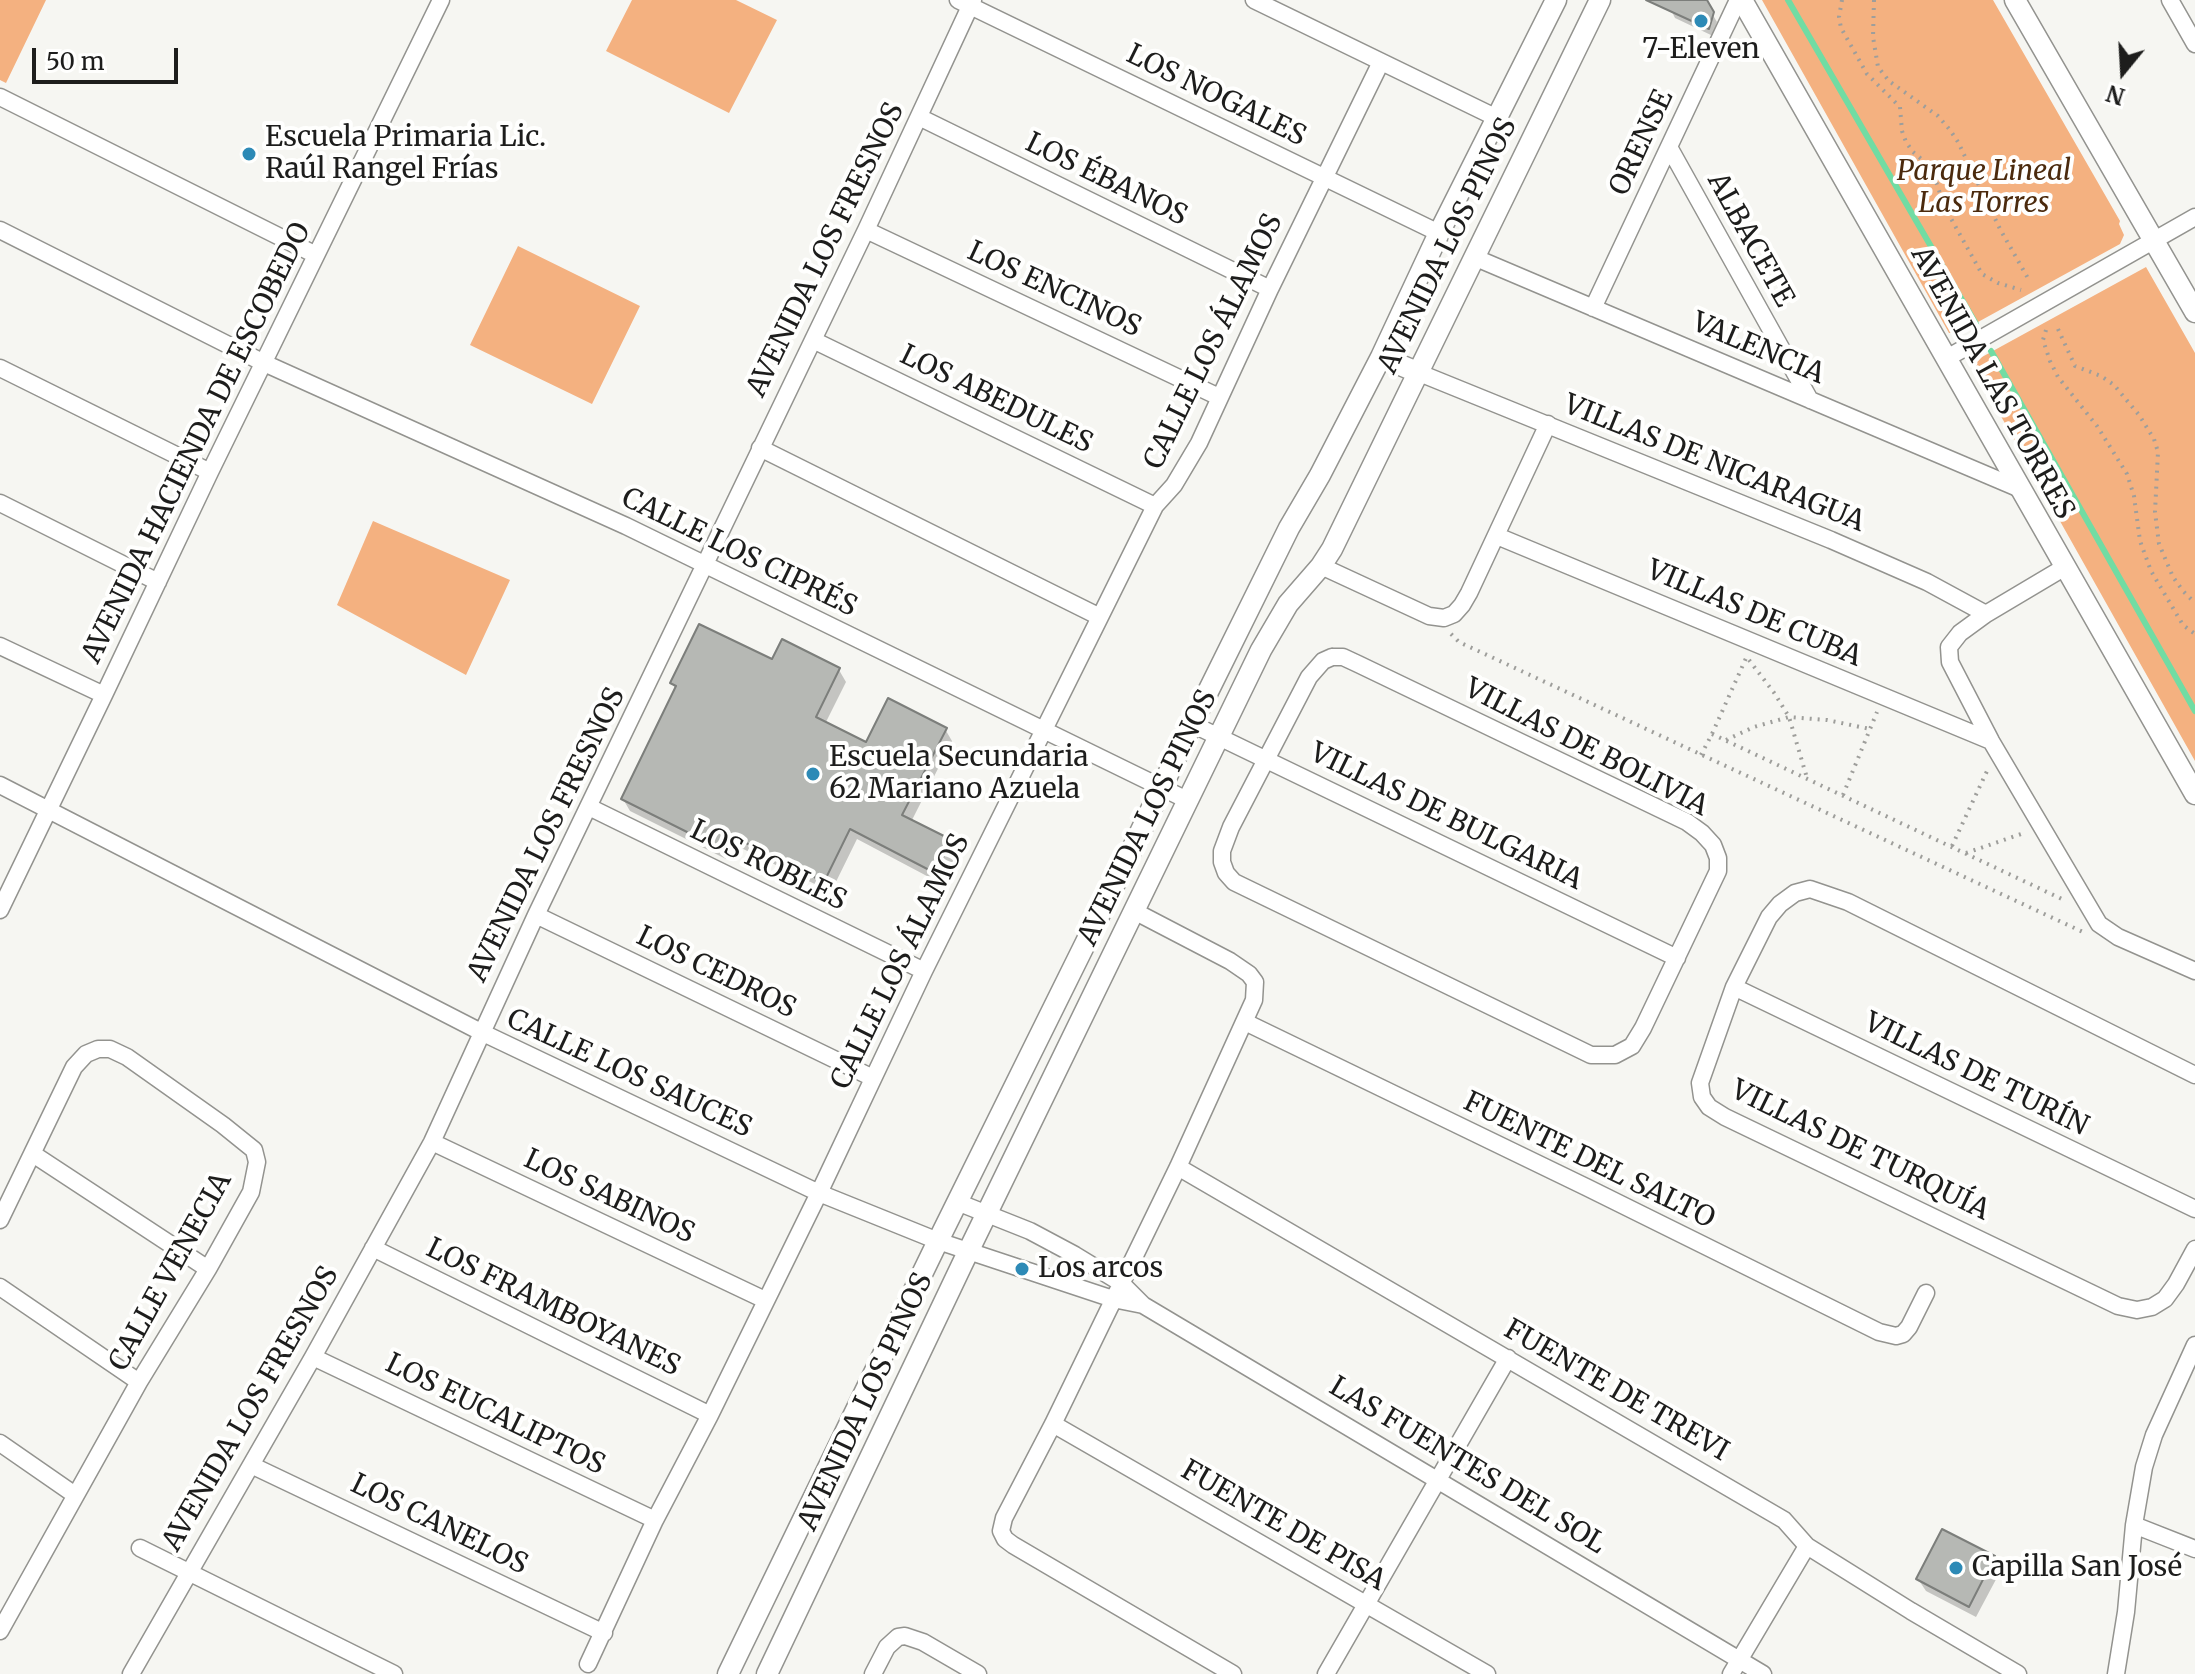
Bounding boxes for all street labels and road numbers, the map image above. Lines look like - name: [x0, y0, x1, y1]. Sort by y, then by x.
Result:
- street label: LOS NOGALES: [1121, 38, 1311, 154]
- street label: ORENSE: [1603, 85, 1681, 201]
- street label: AVENIDA LOS FRESNOS: [740, 98, 912, 402]
- street label: AVENIDA LOS PINOS: [1372, 113, 1524, 379]
- street label: LOS ÉBANOS: [1020, 126, 1192, 234]
- street label: ALBACETE: [1699, 167, 1801, 313]
- street label: CALLE LOS ÁLAMOS: [1138, 209, 1290, 475]
- street label: AVENIDA HACIENDA DE ESCOBEDO: [75, 217, 319, 669]
- street label: LOS ENCINOS: [962, 235, 1146, 345]
- street label: AVENIDA LAS TORRES: [1903, 241, 2081, 525]
- street label: VALENCIA: [1687, 306, 1829, 392]
- street label: LOS ABEDULES: [894, 339, 1098, 461]
- street label: VILLAS DE NICARAGUA: [1559, 388, 1869, 540]
- street label: CALLE LOS CIPRÉS: [616, 481, 862, 625]
- street label: VILLAS DE CUBA: [1642, 554, 1866, 674]
- street label: VILLAS DE BOLIVIA: [1459, 672, 1713, 824]
- street label: AVENIDA LOS FRESNOS: [461, 683, 633, 987]
- street label: AVENIDA LOS PINOS: [1072, 685, 1224, 951]
- street label: VILLAS DE BULGARIA: [1304, 736, 1588, 898]
- street label: LOS ROBLES: [684, 814, 852, 918]
- street label: CALLE LOS ÁLAMOS: [825, 829, 977, 1095]
- street label: LOS CEDROS: [631, 920, 801, 1026]
- street label: CALLE LOS SAUCES: [501, 1003, 757, 1145]
- street label: VILLAS DE TURÍN: [1859, 1006, 2093, 1144]
- street label: VILLAS DE TURQUÍA: [1725, 1074, 1995, 1228]
- street label: FUENTE DEL SALTO: [1458, 1086, 1720, 1236]
- street label: LOS SABINOS: [519, 1143, 699, 1251]
- street label: CALLE VENECIA: [103, 1167, 239, 1377]
- street label: LOS FRAMBOYANES: [421, 1232, 685, 1384]
- street label: AVENIDA LOS FRESNOS: [156, 1261, 346, 1557]
- street label: AVENIDA LOS PINOS: [792, 1268, 940, 1536]
- street label: FUENTE DE TREVI: [1498, 1313, 1734, 1469]
- street label: LOS EUCALIPTOS: [380, 1347, 610, 1483]
- street label: LAS FUENTES DEL SOL: [1323, 1370, 1611, 1562]
- street label: FUENTE DE PISA: [1175, 1454, 1391, 1598]
- street label: LOS CANELOS: [345, 1468, 533, 1582]

